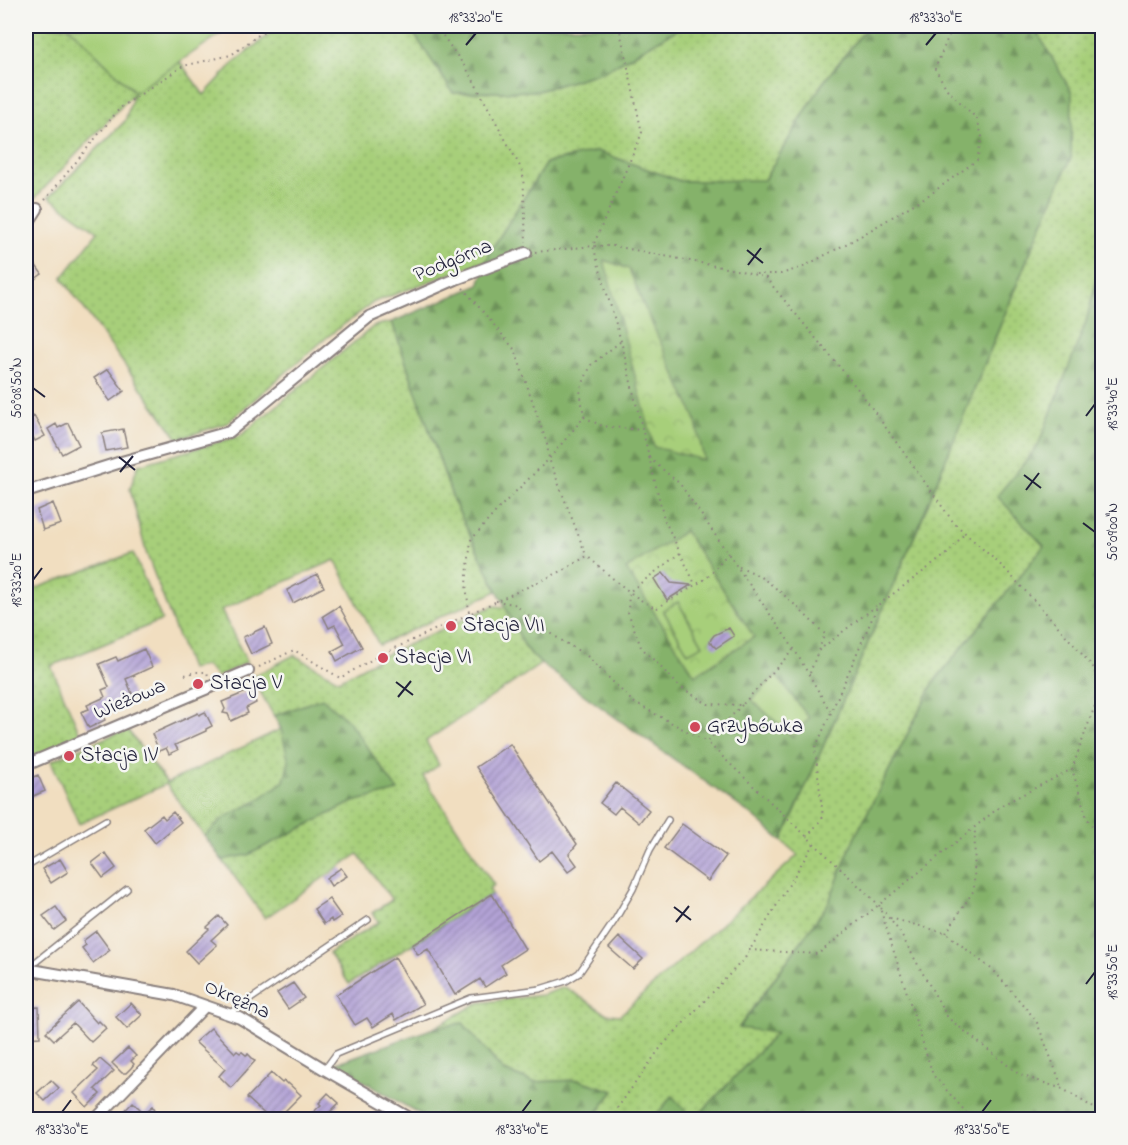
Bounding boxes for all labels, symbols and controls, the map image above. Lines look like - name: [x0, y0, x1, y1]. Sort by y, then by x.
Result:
- text: 18°33'20"E: [449, 7, 503, 29]
- text: 18°33'30"E: [909, 7, 963, 29]
- street label: Podgórna: [409, 232, 497, 292]
- text: 50°08'50"N: [6, 357, 28, 419]
- text: 18°33'40"E: [1102, 377, 1124, 431]
- text: 50°09'00"N: [1102, 503, 1124, 561]
- text: 18°33'20"E: [6, 553, 28, 607]
- place label: Stacja VII: [463, 611, 545, 641]
- marker: Stacja VII: [444, 619, 458, 633]
- place label: Stacja VI: [395, 643, 472, 673]
- marker: Stacja VI: [376, 651, 390, 665]
- place label: Stacja V: [210, 669, 282, 699]
- street label: Wieżowa: [89, 671, 171, 729]
- marker: Stacja V: [191, 677, 205, 691]
- place label: Grzybówka: [707, 712, 803, 744]
- marker: Grzybówka: [688, 720, 702, 734]
- place label: Stacja IV: [81, 741, 158, 771]
- marker: Stacja IV: [62, 749, 76, 763]
- text: 18°33'50"E: [1102, 944, 1124, 1000]
- street label: Okrężna: [199, 972, 275, 1028]
- text: 18°33'30"E: [35, 1119, 89, 1141]
- text: 18°33'40"E: [495, 1119, 549, 1141]
- text: 18°33'50"E: [954, 1119, 1010, 1141]

